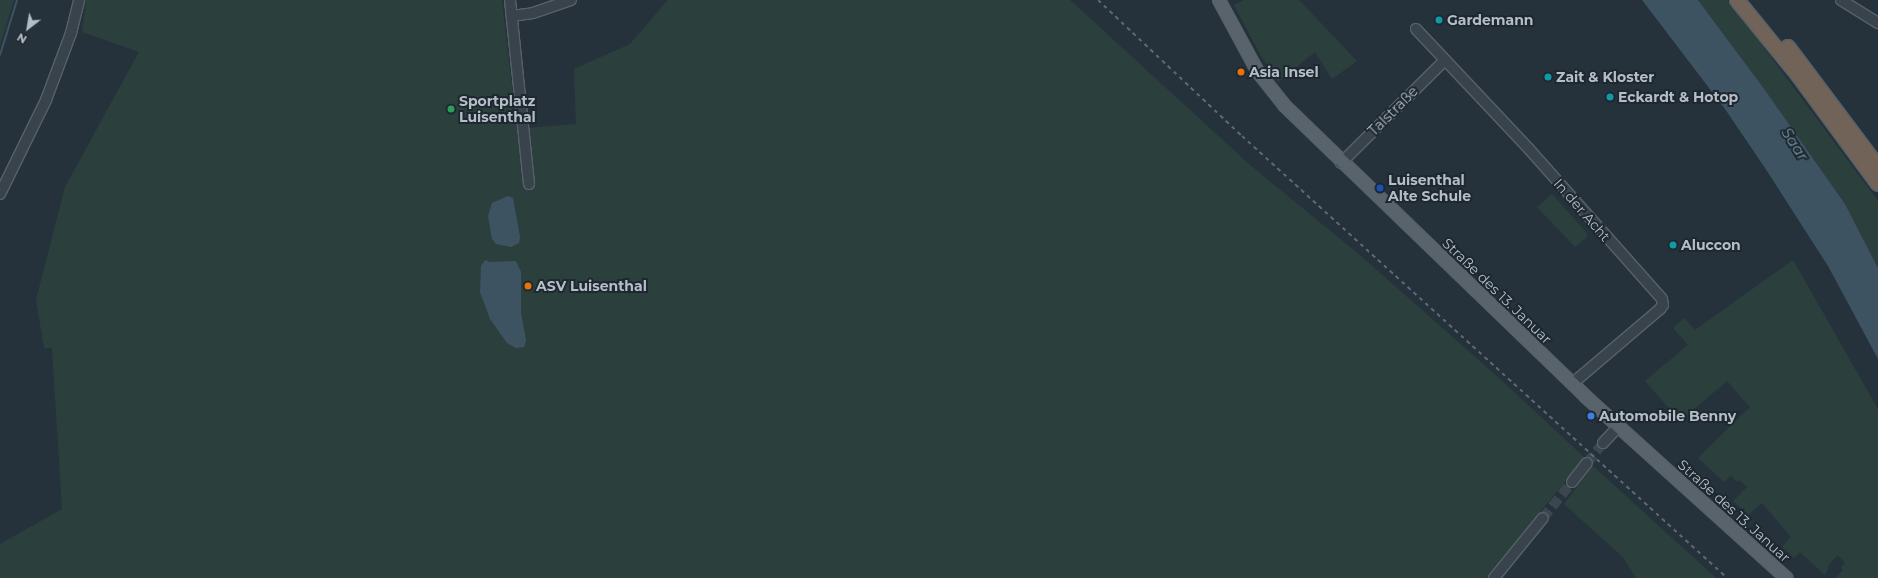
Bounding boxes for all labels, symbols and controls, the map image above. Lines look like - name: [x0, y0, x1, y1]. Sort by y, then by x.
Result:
- north arrow: [8, 8, 48, 48]
- place label: Gardemann: [1447, 12, 1534, 28]
- marker: Gardemann: [1434, 15, 1444, 25]
- text: N: [14, 30, 29, 47]
- place label: Asia Insel: [1249, 64, 1319, 80]
- marker: Asia Insel: [1236, 67, 1246, 77]
- place label: Zait & Kloster: [1556, 69, 1654, 85]
- marker: Zait & Kloster: [1543, 72, 1553, 82]
- street label: Talstraße: [1365, 83, 1421, 139]
- place label: Eckardt & Hotop: [1618, 89, 1738, 105]
- marker: Eckardt & Hotop: [1605, 92, 1615, 102]
- place label: Sportplatz Luisenthal: [459, 93, 536, 126]
- marker: Sportplatz Luisenthal: [446, 104, 456, 114]
- water label: Saar: [1778, 124, 1812, 164]
- place label: Luisenthal Alte Schule: [1388, 172, 1471, 204]
- street label: In der Acht: [1550, 175, 1614, 245]
- marker: Luisenthal Alte Schule: [1375, 183, 1385, 193]
- street label: Straße des 13. Januar: [1439, 235, 1555, 347]
- place label: Aluccon: [1681, 237, 1741, 253]
- marker: Aluccon: [1668, 240, 1678, 250]
- place label: ASV Luisenthal: [536, 278, 647, 294]
- marker: ASV Luisenthal: [523, 281, 533, 291]
- place label: Automobile Benny: [1599, 408, 1736, 424]
- marker: Automobile Benny: [1586, 411, 1596, 421]
- street label: Straße des 13. Januar: [1674, 456, 1794, 566]

